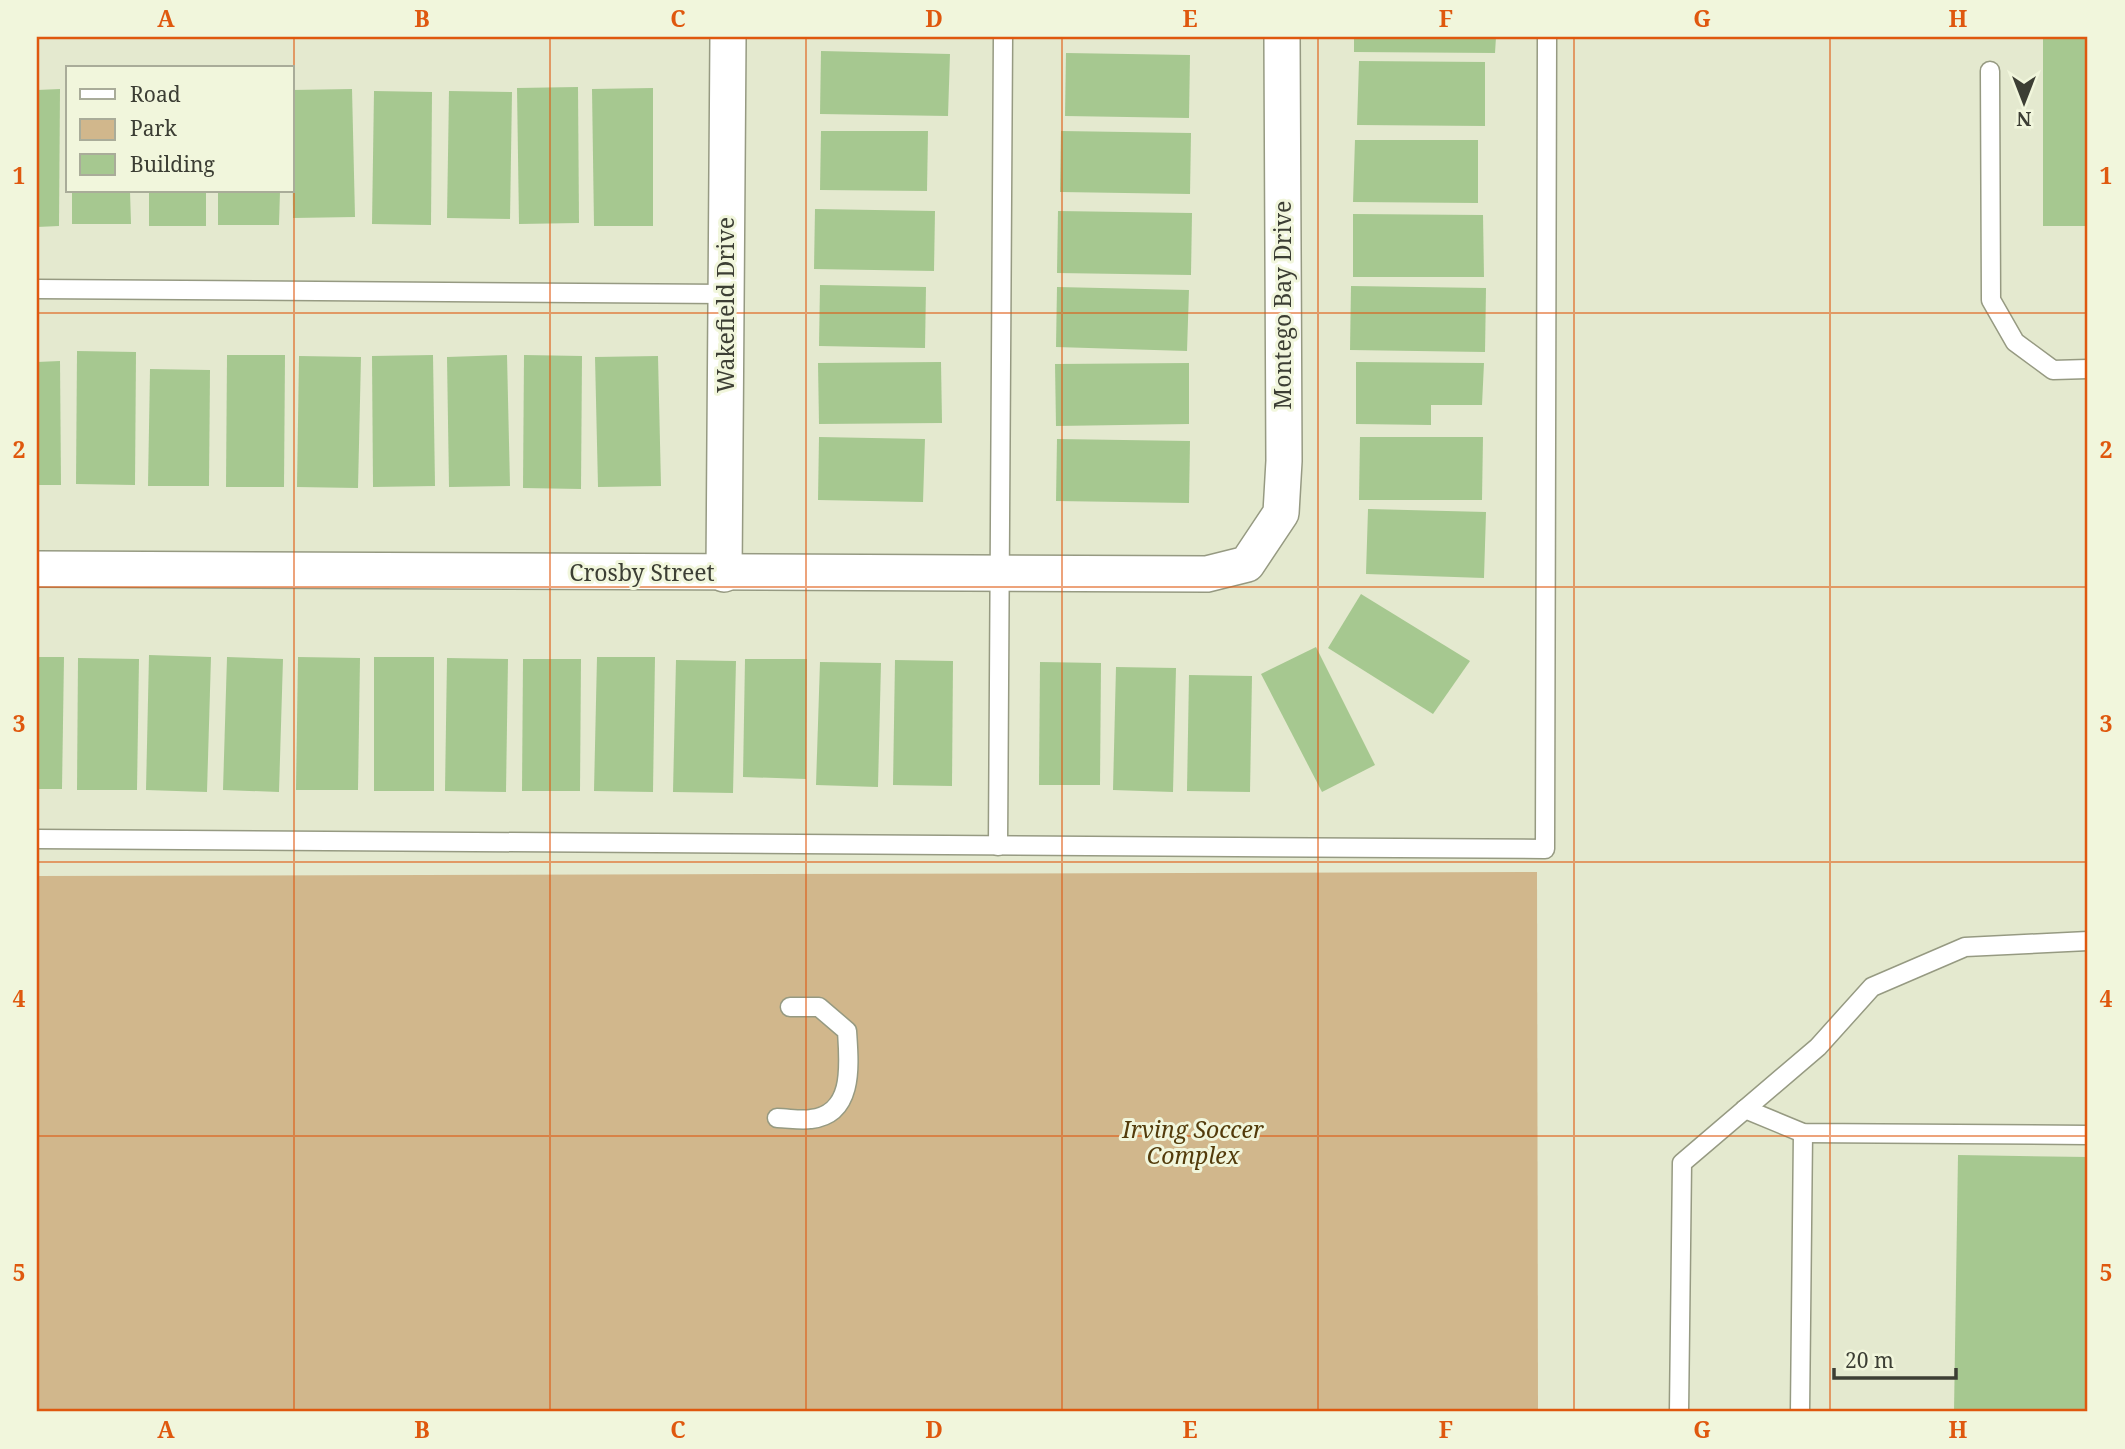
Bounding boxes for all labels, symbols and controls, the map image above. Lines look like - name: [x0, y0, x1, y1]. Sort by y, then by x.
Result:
- text: A: [157, 2, 175, 34]
- text: B: [414, 2, 430, 34]
- text: C: [670, 2, 686, 34]
- text: D: [925, 2, 943, 34]
- text: E: [1182, 2, 1198, 34]
- text: F: [1439, 2, 1453, 34]
- text: G: [1693, 2, 1711, 34]
- text: H: [1949, 2, 1968, 34]
- legend: [66, 66, 294, 192]
- north arrow: [1988, 66, 2058, 136]
- text: Road: [130, 80, 181, 108]
- text: N: [2016, 106, 2031, 132]
- text: Park: [130, 114, 177, 142]
- text: Building: [130, 150, 215, 178]
- text: 1: [13, 159, 26, 191]
- text: 1: [2100, 159, 2113, 191]
- street label: Montego Bay Drive: [1266, 201, 1298, 409]
- street label: Wakefield Drive: [709, 217, 741, 393]
- text: 2: [13, 433, 26, 465]
- text: 2: [2100, 433, 2113, 465]
- street label: Crosby Street: [569, 556, 715, 588]
- text: 3: [13, 707, 26, 739]
- text: 3: [2100, 707, 2113, 739]
- text: 4: [13, 982, 26, 1014]
- text: 4: [2100, 982, 2113, 1014]
- park label: Irving Soccer Complex: [1121, 1113, 1264, 1171]
- text: 5: [13, 1256, 26, 1288]
- text: 5: [2100, 1256, 2113, 1288]
- scale bar: [1834, 1337, 1957, 1381]
- text: 20 m: [1845, 1346, 1894, 1374]
- text: A: [157, 1413, 175, 1445]
- text: B: [414, 1413, 430, 1445]
- text: C: [670, 1413, 686, 1445]
- text: D: [925, 1413, 943, 1445]
- text: E: [1182, 1413, 1198, 1445]
- text: F: [1439, 1413, 1453, 1445]
- text: G: [1693, 1413, 1711, 1445]
- text: H: [1949, 1413, 1968, 1445]

